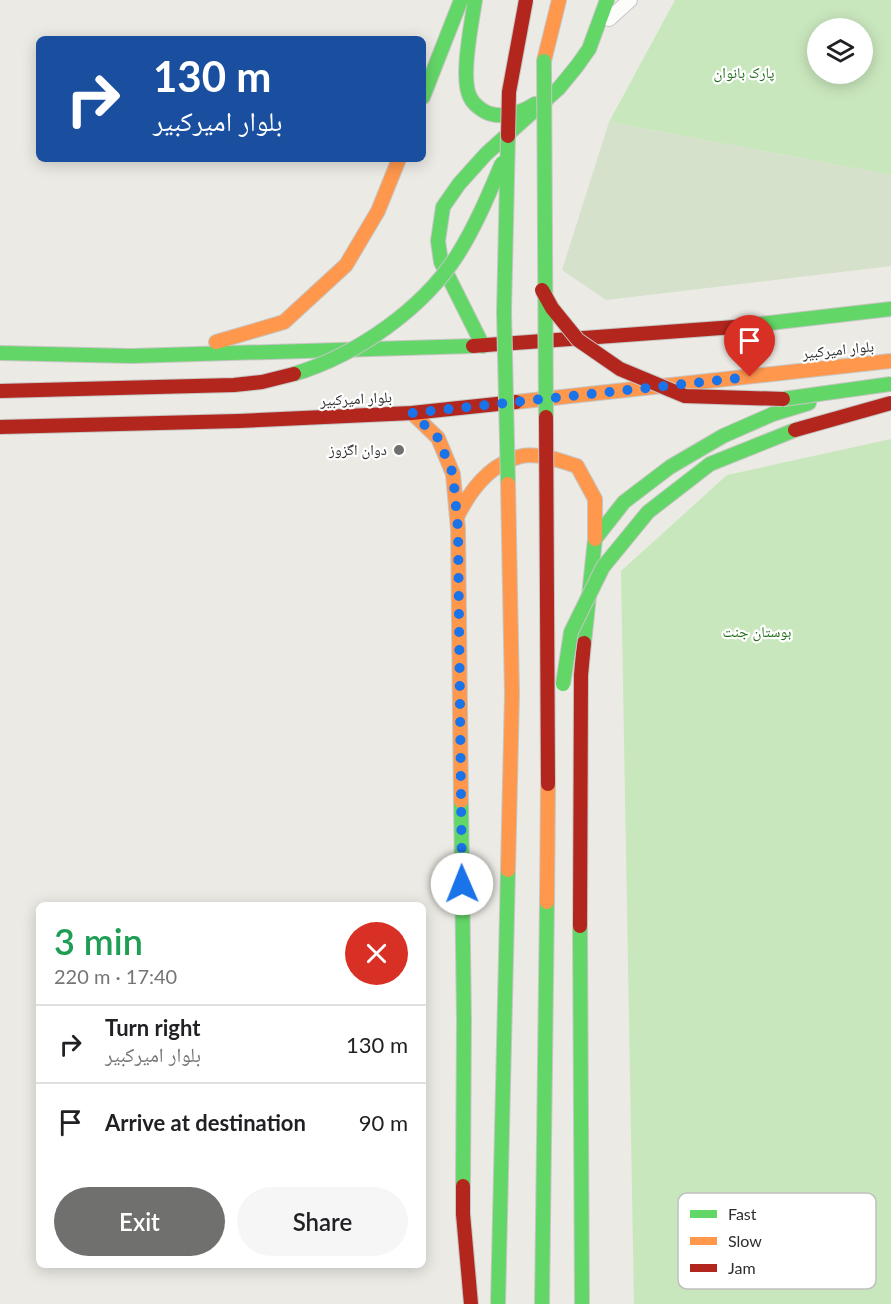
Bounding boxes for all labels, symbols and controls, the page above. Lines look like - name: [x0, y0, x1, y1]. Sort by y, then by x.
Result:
- map controls: [807, 18, 873, 84]
- button: layers: [807, 18, 873, 84]
- text: 130 m: [153, 51, 271, 101]
- icon: right: [54, 60, 132, 138]
- park label: پارک بانوان: [714, 63, 774, 83]
- text: بلوار امیرکبیر: [153, 104, 283, 137]
- pin: [724, 315, 775, 377]
- icon: arrive: [733, 324, 766, 357]
- street label: بلوار امیرکبیر: [800, 336, 875, 363]
- street label: بلوار امیرکبیر: [319, 387, 392, 410]
- place label: دوان اگزوز: [328, 440, 387, 460]
- marker: دوان اگزوز: [392, 443, 406, 457]
- park label: بوستان جنت: [722, 622, 792, 642]
- position arrow: [430, 852, 494, 916]
- text: 3 min: [54, 919, 143, 963]
- button: close: [345, 922, 408, 985]
- text: 220 m · 17:40: [54, 964, 177, 988]
- text: Turn right: [105, 1014, 200, 1041]
- icon: right: [54, 1028, 87, 1061]
- text: 130 m: [346, 1031, 408, 1058]
- text: بلوار امیرکبیر: [105, 1042, 201, 1066]
- icon: arrive: [54, 1106, 87, 1139]
- text: Arrive at destination: [105, 1109, 306, 1136]
- text: 90 m: [359, 1109, 408, 1136]
- button: Exit: [54, 1187, 225, 1256]
- button: Share: [237, 1187, 408, 1256]
- legend: [678, 1193, 876, 1289]
- text: Fast: [728, 1204, 757, 1223]
- text: Slow: [728, 1231, 762, 1250]
- text: Jam: [728, 1258, 756, 1277]

